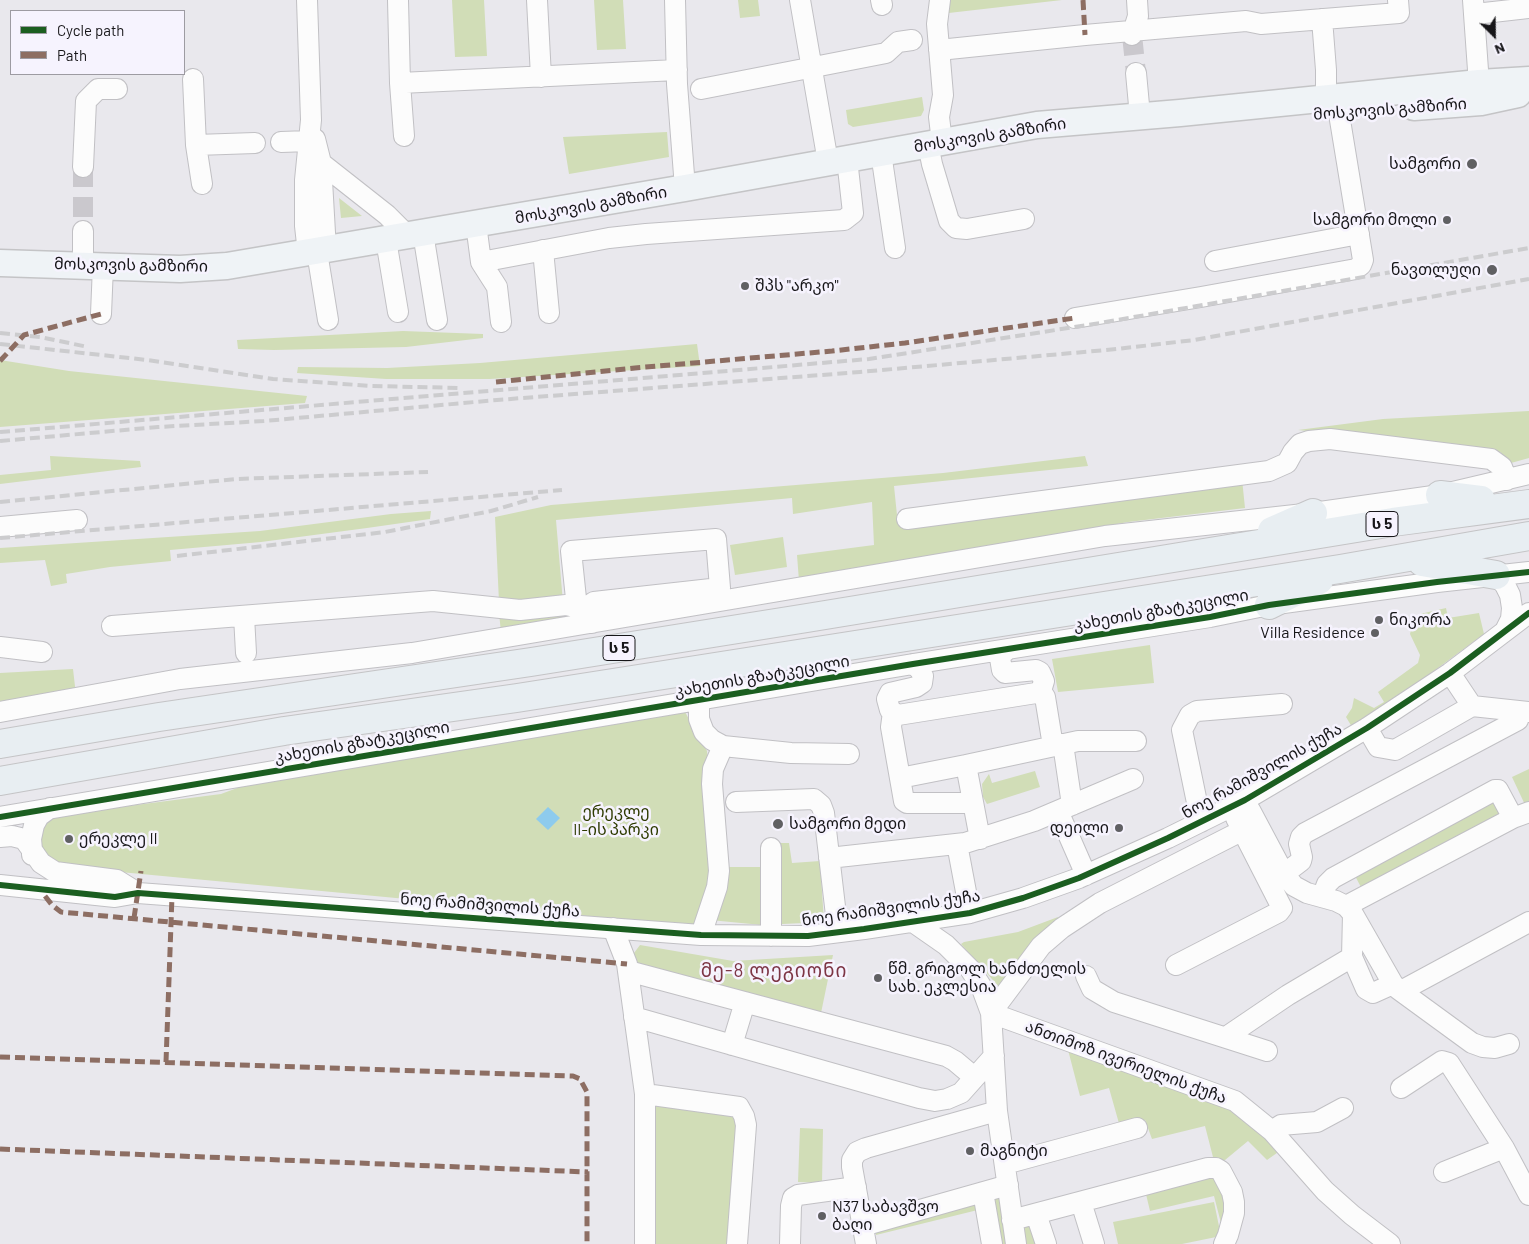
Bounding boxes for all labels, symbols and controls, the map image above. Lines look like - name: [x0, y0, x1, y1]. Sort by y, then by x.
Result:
- legend: [10, 10, 185, 75]
- north arrow: [1469, 10, 1519, 60]
- text: Cycle path: [57, 21, 124, 39]
- text: N: [1492, 40, 1508, 59]
- text: Path: [57, 46, 87, 64]
- street label: მოსკოვის გამზირი: [1313, 94, 1467, 124]
- street label: მოსკოვის გამზირი: [912, 113, 1068, 157]
- place label: სამგორი: [1389, 154, 1461, 174]
- marker: სამგორი: [1465, 157, 1479, 171]
- street label: მოსკოვის გამზირი: [514, 182, 668, 228]
- place label: სამგორი მოლი: [1313, 210, 1437, 230]
- marker: სამგორი მოლი: [1441, 214, 1453, 226]
- street label: მოსკოვის გამზირი: [54, 254, 208, 276]
- place label: ნავთლუღი: [1391, 260, 1481, 280]
- marker: ნავთლუღი: [1485, 263, 1499, 277]
- place label: შპს "არკო": [755, 276, 839, 296]
- marker: შპს "არკო": [739, 280, 751, 292]
- road number: ს 5: [1366, 512, 1398, 536]
- street label: კახეთის გზატკეცილი: [1072, 585, 1250, 635]
- place label: ნიკორა: [1389, 610, 1451, 630]
- marker: ნიკორა: [1373, 614, 1385, 626]
- place label: Villa Residence: [1260, 623, 1365, 643]
- marker: Villa Residence: [1369, 627, 1381, 639]
- road number: ს 5: [603, 636, 635, 660]
- street label: კახეთის გზატკეცილი: [673, 651, 851, 701]
- street label: კახეთის გზატკეცილი: [273, 717, 451, 767]
- street label: ნოე რამიშვილის ქუჩა: [1179, 719, 1345, 823]
- park label: ერეკლე II-ის პარკი: [573, 802, 659, 840]
- place label: სამგორი მედი: [789, 814, 906, 834]
- marker: სამგორი მედი: [771, 817, 785, 831]
- place label: დეილი: [1050, 818, 1109, 838]
- marker: დეილი: [1113, 822, 1125, 834]
- place label: ერეკლე II: [79, 829, 158, 849]
- marker: ერეკლე II: [63, 833, 75, 845]
- street label: ნოე რამიშვილის ქუჩა: [801, 886, 981, 930]
- street label: ნოე რამიშვილის ქუჩა: [400, 889, 580, 921]
- place label: წმ. გრიგოლ ხანძთელის სახ. ეკლესია: [888, 959, 1086, 997]
- district label: მე-8 ლეგიონი: [699, 960, 849, 982]
- marker: წმ. გრიგოლ ხანძთელის სახ. ეკლესია: [872, 972, 884, 984]
- street label: ანთიმოზ ივერიელის ქუჩა: [1023, 1017, 1229, 1107]
- place label: მაგნიტი: [980, 1141, 1048, 1161]
- marker: მაგნიტი: [964, 1145, 976, 1157]
- place label: N37 საბავშვო ბაღი: [832, 1197, 939, 1235]
- marker: N37 საბავშვო ბაღი: [816, 1210, 828, 1222]

